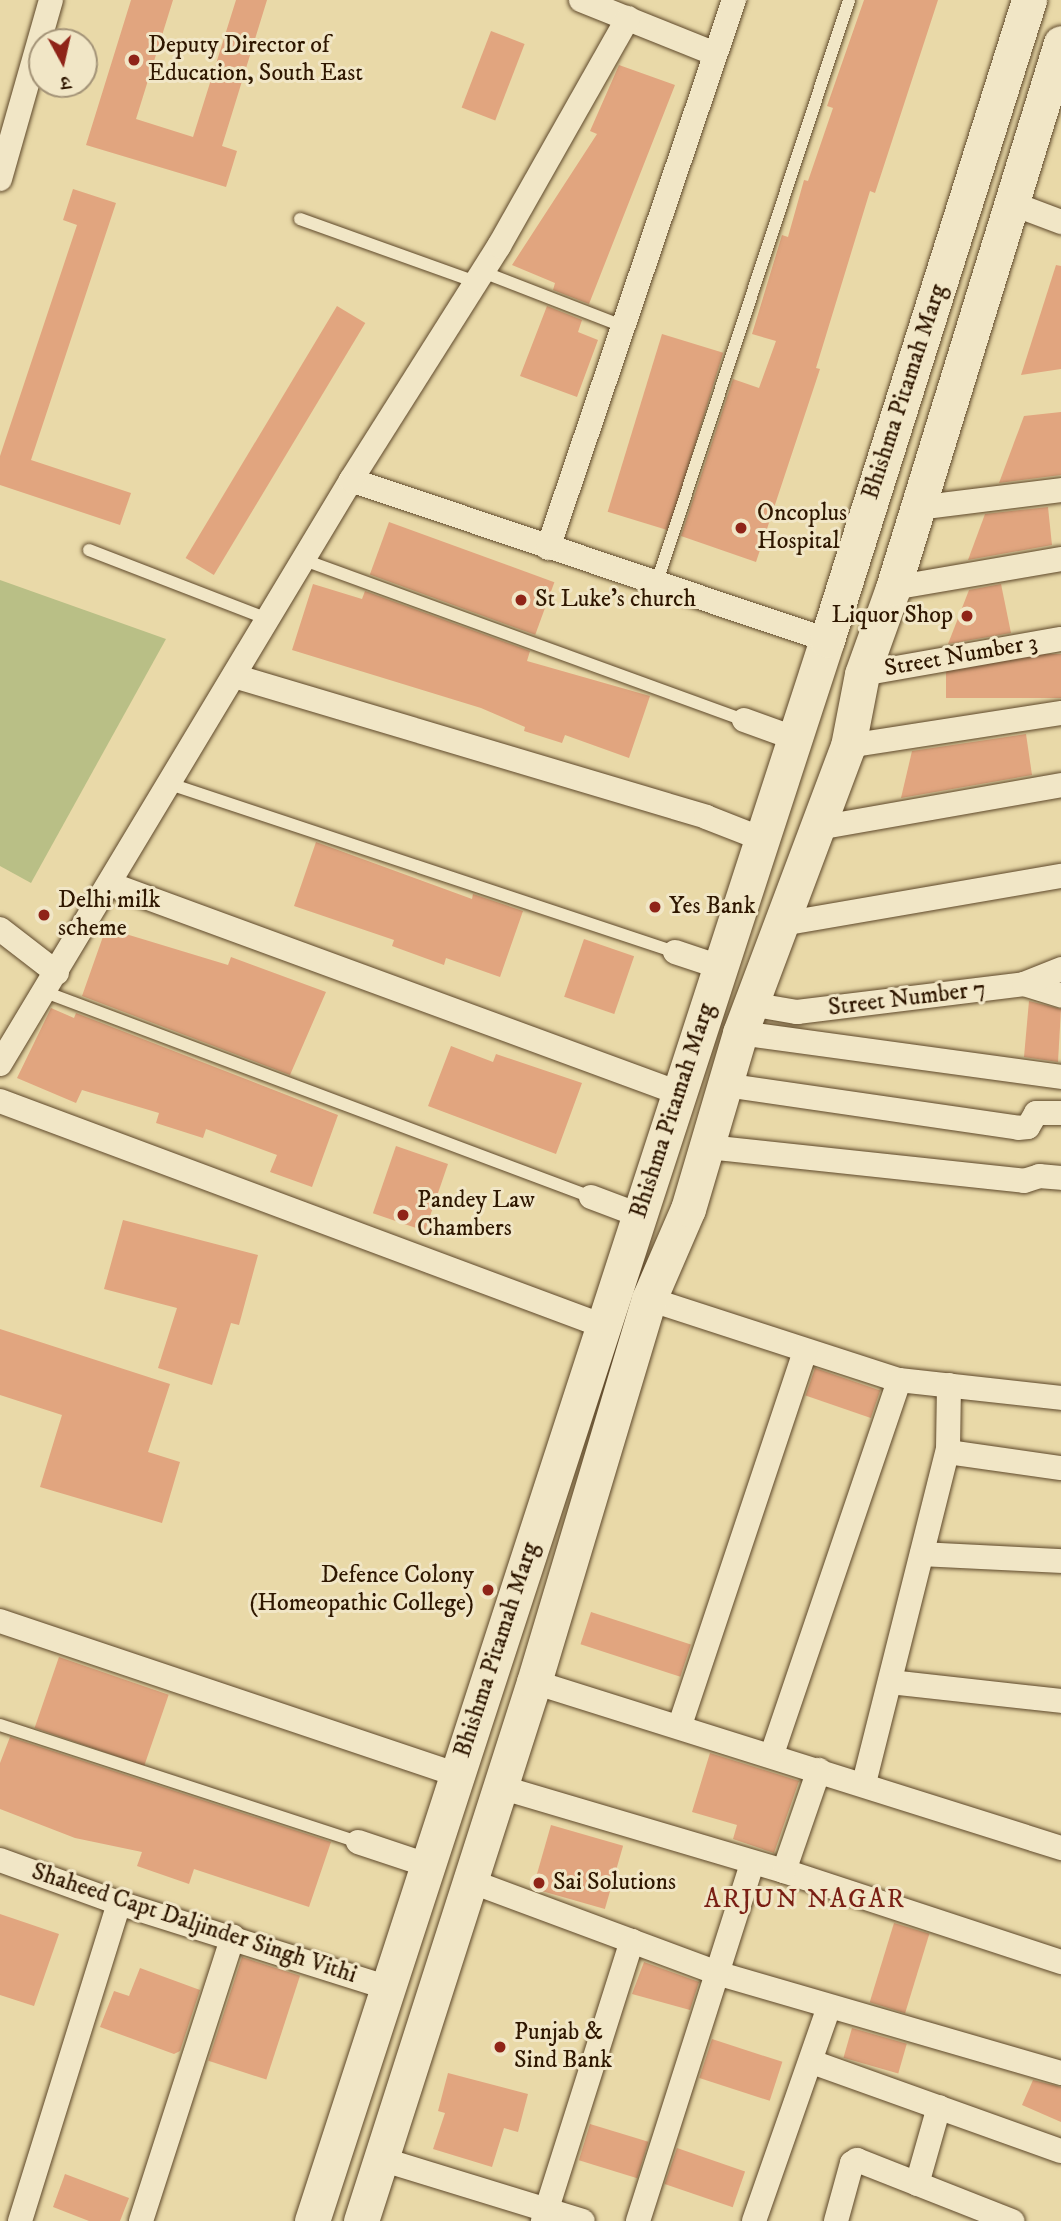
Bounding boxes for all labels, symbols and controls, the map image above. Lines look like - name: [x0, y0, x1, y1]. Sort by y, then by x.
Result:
- north arrow: [28, 28, 98, 98]
- place label: Deputy Director of Education, South East: [148, 32, 363, 88]
- marker: Deputy Director of Education, South East: [126, 52, 142, 68]
- text: उ: [59, 70, 72, 94]
- street label: Bhishma Pitamah Marg: [857, 281, 953, 503]
- place label: Oncoplus Hospital: [757, 500, 847, 556]
- marker: Oncoplus Hospital: [731, 518, 751, 538]
- place label: St Luke's church: [535, 586, 696, 614]
- marker: St Luke's church: [513, 592, 529, 608]
- place label: Liquor Shop: [832, 602, 953, 630]
- marker: Liquor Shop: [959, 608, 975, 624]
- street label: Street Number 3: [882, 628, 1040, 684]
- place label: Delhi milk scheme: [58, 887, 160, 943]
- place label: Yes Bank: [669, 893, 756, 921]
- marker: Yes Bank: [647, 899, 663, 915]
- marker: Delhi milk scheme: [36, 907, 52, 923]
- street label: Street Number 7: [827, 975, 987, 1023]
- street label: Bhishma Pitamah Marg: [625, 1000, 721, 1222]
- place label: Pandey Law Chambers: [417, 1187, 535, 1243]
- marker: Pandey Law Chambers: [395, 1207, 411, 1223]
- street label: Bhishma Pitamah Marg: [449, 1539, 545, 1761]
- place label: Defence Colony (Homeopathic College): [249, 1562, 474, 1618]
- marker: Defence Colony (Homeopathic College): [480, 1582, 496, 1598]
- street label: Shaheed Capt Daljinder Singh Vithi: [28, 1858, 360, 1990]
- place label: Sai Solutions: [553, 1869, 676, 1897]
- marker: Sai Solutions: [531, 1875, 547, 1891]
- district label: ARJUN NAGAR: [705, 1884, 905, 1916]
- place label: Punjab & Sind Bank: [514, 2019, 612, 2075]
- marker: Punjab & Sind Bank: [492, 2039, 508, 2055]

